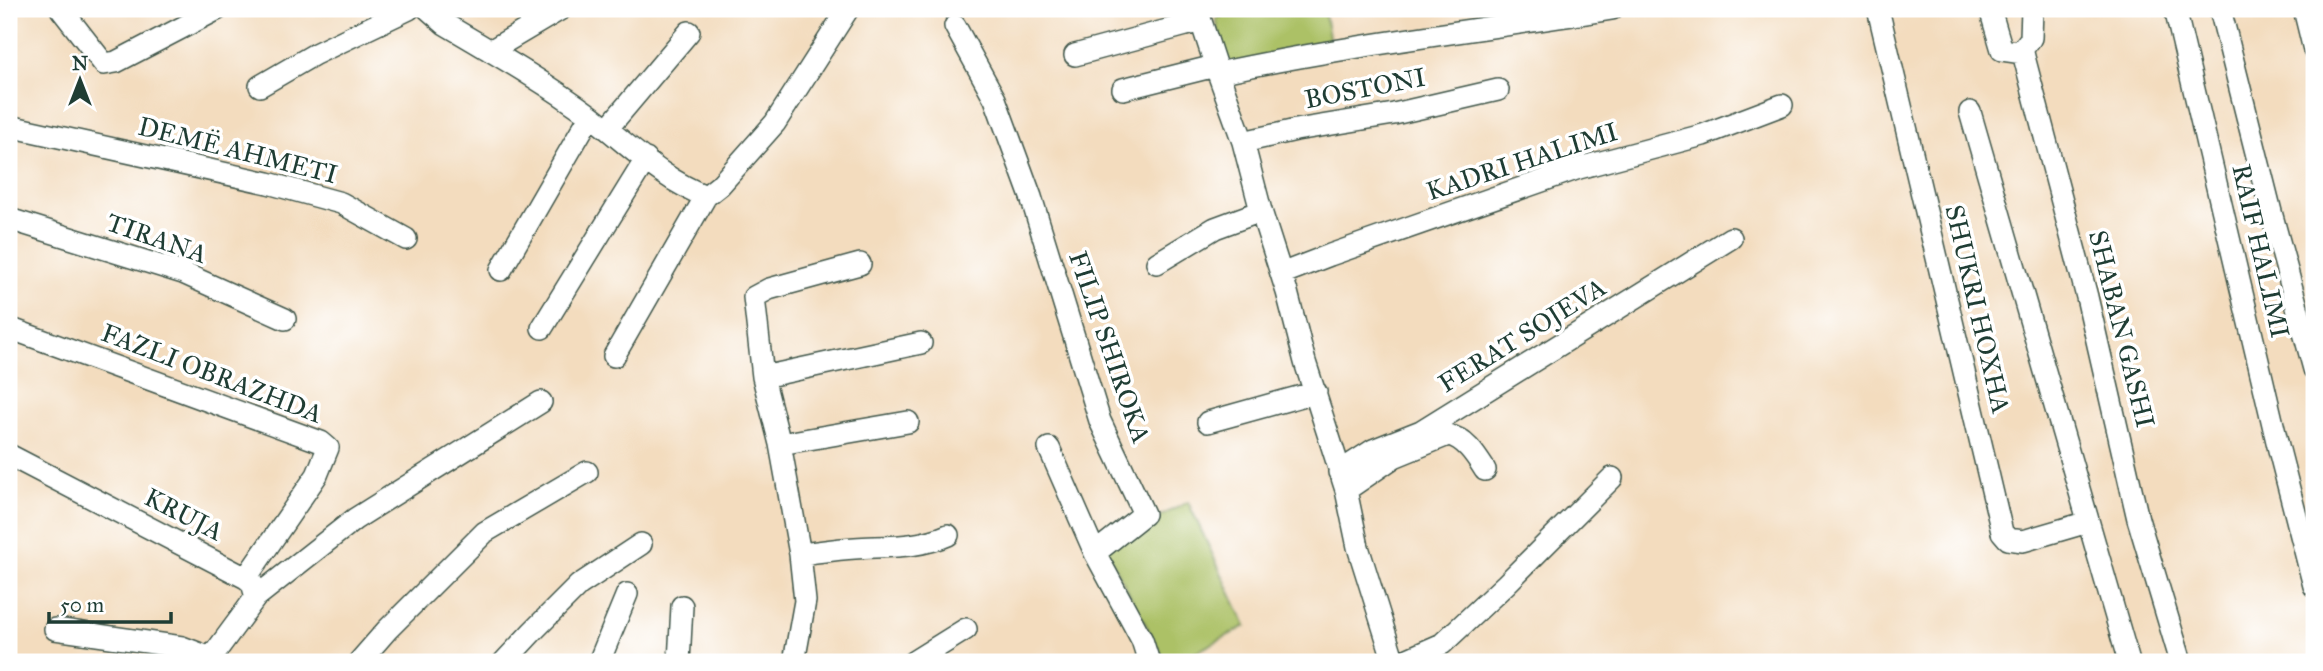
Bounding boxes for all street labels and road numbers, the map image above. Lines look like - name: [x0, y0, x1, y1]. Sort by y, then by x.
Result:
- street label: BOSTONI: [1302, 61, 1428, 115]
- street label: DEMË AHMETI: [135, 110, 341, 190]
- street label: KADRI HALIMI: [1422, 115, 1622, 207]
- street label: RAIF HALIMI: [2225, 161, 2297, 341]
- street label: SHUKRI HOXHA: [1938, 202, 2018, 417]
- street label: TIRANA: [103, 206, 212, 270]
- street label: SHABAN GASHI: [2082, 227, 2162, 431]
- street label: FILIP SHIROKA: [1062, 247, 1158, 448]
- street label: FERAT SOJEVA: [1432, 270, 1612, 399]
- street label: FAZLI OBRAZHDA: [97, 316, 327, 430]
- street label: KRUJA: [139, 481, 229, 548]

